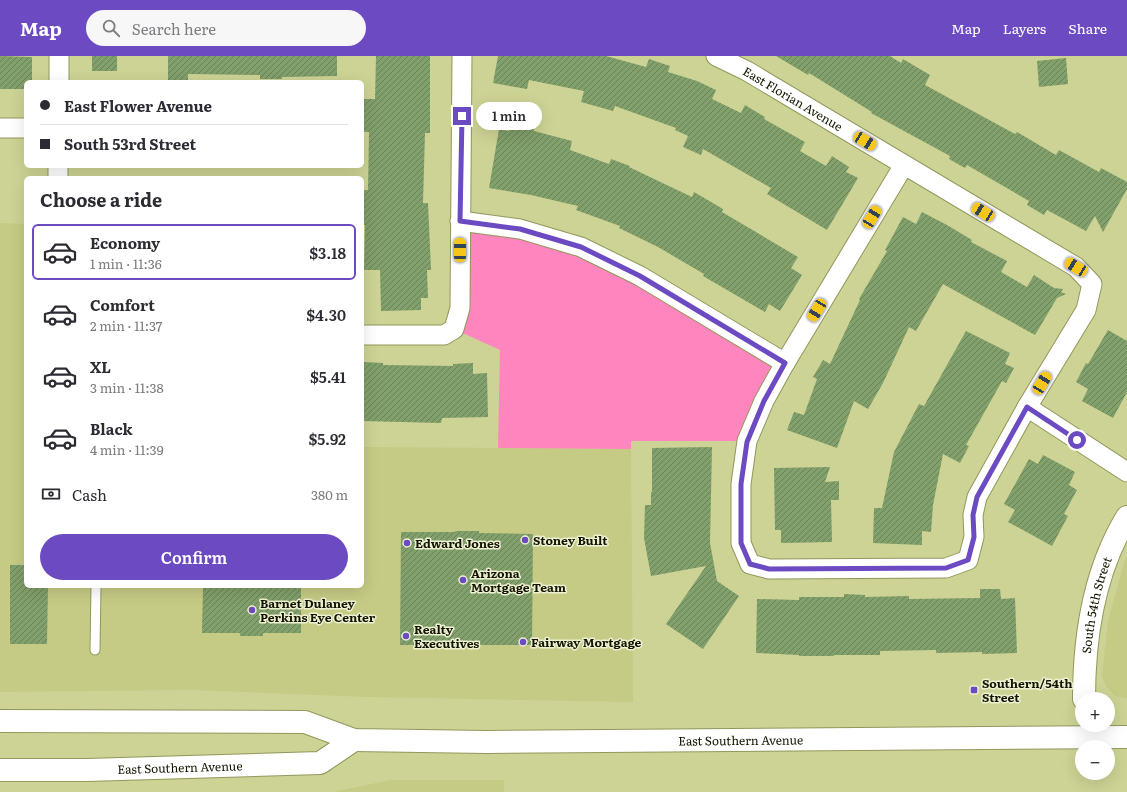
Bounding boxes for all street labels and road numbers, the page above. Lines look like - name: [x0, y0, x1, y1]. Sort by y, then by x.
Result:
- street label: East Florian Avenue: [740, 62, 846, 135]
- street label: South 54th Street: [1077, 554, 1116, 654]
- street label: East Southern Avenue: [678, 731, 803, 750]
- street label: East Southern Avenue: [117, 756, 243, 778]

